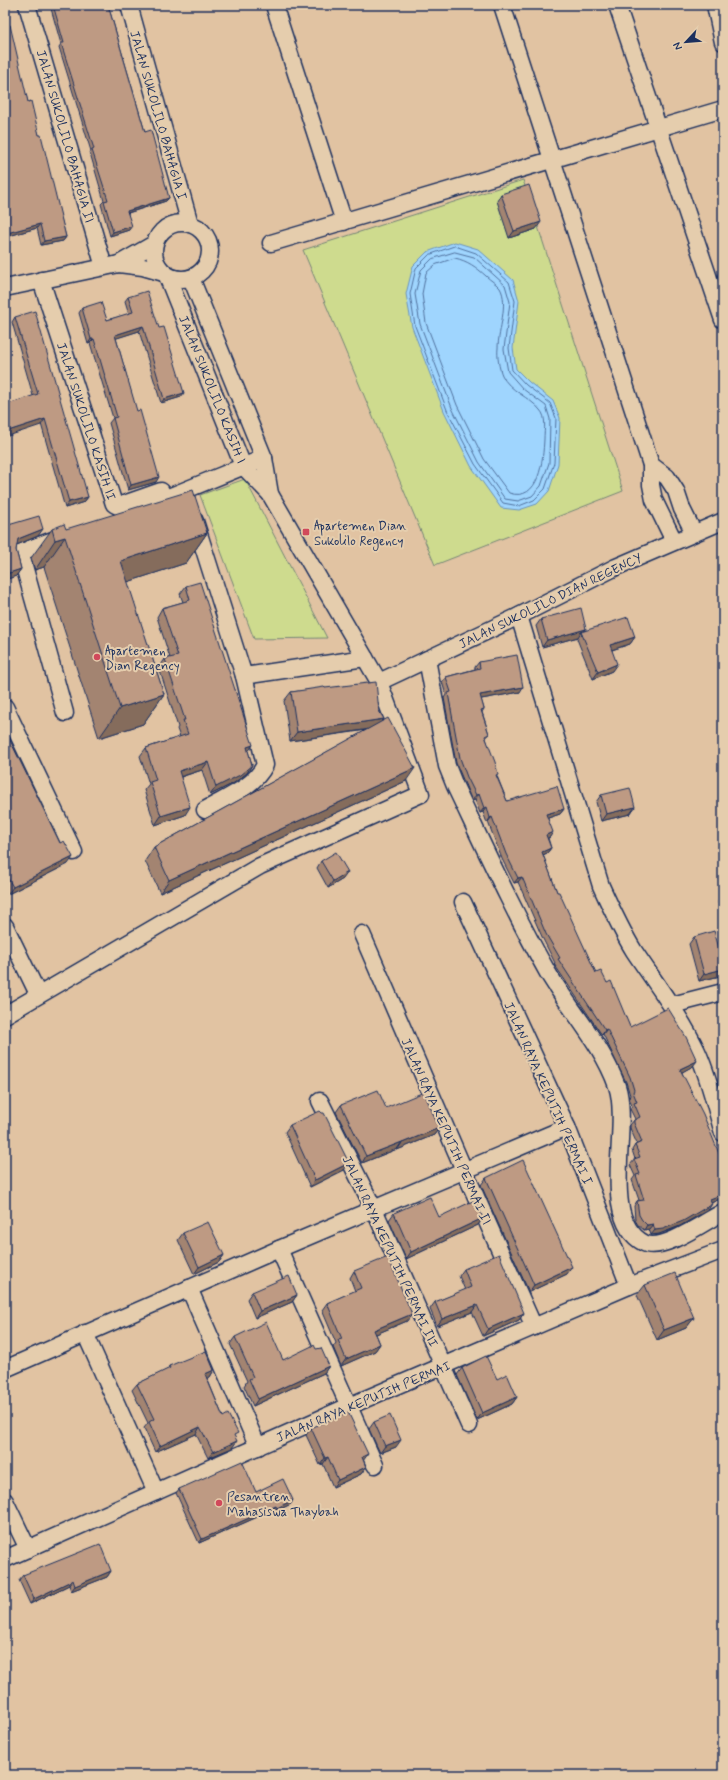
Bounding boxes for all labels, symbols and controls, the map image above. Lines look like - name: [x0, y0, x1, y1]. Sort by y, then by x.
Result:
- north arrow: [666, 22, 706, 62]
- street label: JALAN SUKOLILO BAHAGIA I: [125, 29, 190, 203]
- text: N: [670, 40, 686, 52]
- street label: JALAN SUKOLILO BAHAGIA II: [32, 48, 97, 225]
- street label: JALAN SUKOLILO KASIH I: [174, 313, 249, 466]
- street label: JALAN SUKOLILO KASIH II: [52, 340, 119, 503]
- place label: Apartemen Dian Sukolilo Regency: [314, 518, 406, 551]
- marker: Apartemen Dian Sukolilo Regency: [301, 527, 311, 537]
- street label: JALAN SUKOLILO DIAN REGENCY: [456, 550, 645, 653]
- place label: Apartemen Dian Regency: [105, 643, 180, 675]
- marker: Apartemen Dian Regency: [92, 652, 102, 662]
- street label: JALAN RAYA KEPUTIH PERMAI I: [499, 999, 596, 1188]
- street label: JALAN RAYA KEPUTIH PERMAI II: [397, 1036, 495, 1228]
- street label: JALAN RAYA KEPUTIH PERMAI III: [338, 1153, 442, 1350]
- street label: JALAN RAYA KEPUTIH PERMAI: [274, 1358, 453, 1447]
- place label: Pesantren Mahasiswa Thaybah: [227, 1489, 339, 1521]
- marker: Pesantren Mahasiswa Thaybah: [214, 1498, 224, 1508]

